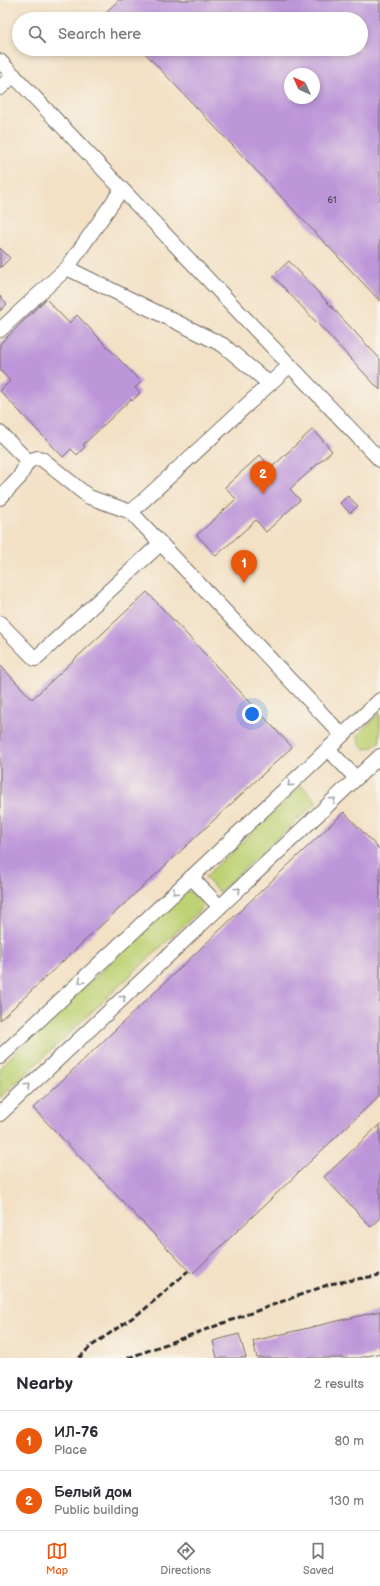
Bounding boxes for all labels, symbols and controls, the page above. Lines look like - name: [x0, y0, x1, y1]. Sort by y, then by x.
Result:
- search box: [12, 12, 368, 56]
- icon: search: [26, 23, 48, 45]
- text: Search here: [58, 25, 141, 44]
- north arrow: [284, 68, 320, 104]
- house number: 61: [328, 195, 336, 206]
- pin: 2: [250, 461, 276, 494]
- pin: 1: [231, 550, 257, 583]
- your location: [242, 704, 262, 724]
- one-way arrow: [287, 779, 295, 787]
- one-way arrow: [328, 798, 336, 805]
- one-way arrow: [233, 887, 241, 894]
- one-way arrow: [172, 888, 180, 895]
- one-way arrow: [78, 977, 85, 984]
- one-way arrow: [118, 995, 126, 1003]
- one-way arrow: [24, 1085, 31, 1092]
- text: Nearby: [16, 1374, 73, 1394]
- text: 2 results: [314, 1376, 364, 1392]
- text: ИЛ-76: [54, 1423, 98, 1442]
- text: 1: [26, 1433, 32, 1449]
- text: 80 m: [335, 1433, 364, 1449]
- text: Place: [54, 1442, 87, 1458]
- text: Белый дом: [54, 1483, 132, 1502]
- text: 2: [25, 1493, 33, 1509]
- text: 130 m: [329, 1493, 364, 1509]
- text: Public building: [54, 1502, 139, 1518]
- tab: Map: [46, 1540, 68, 1577]
- tab: Directions: [160, 1540, 211, 1577]
- tab: Saved: [303, 1540, 334, 1577]

